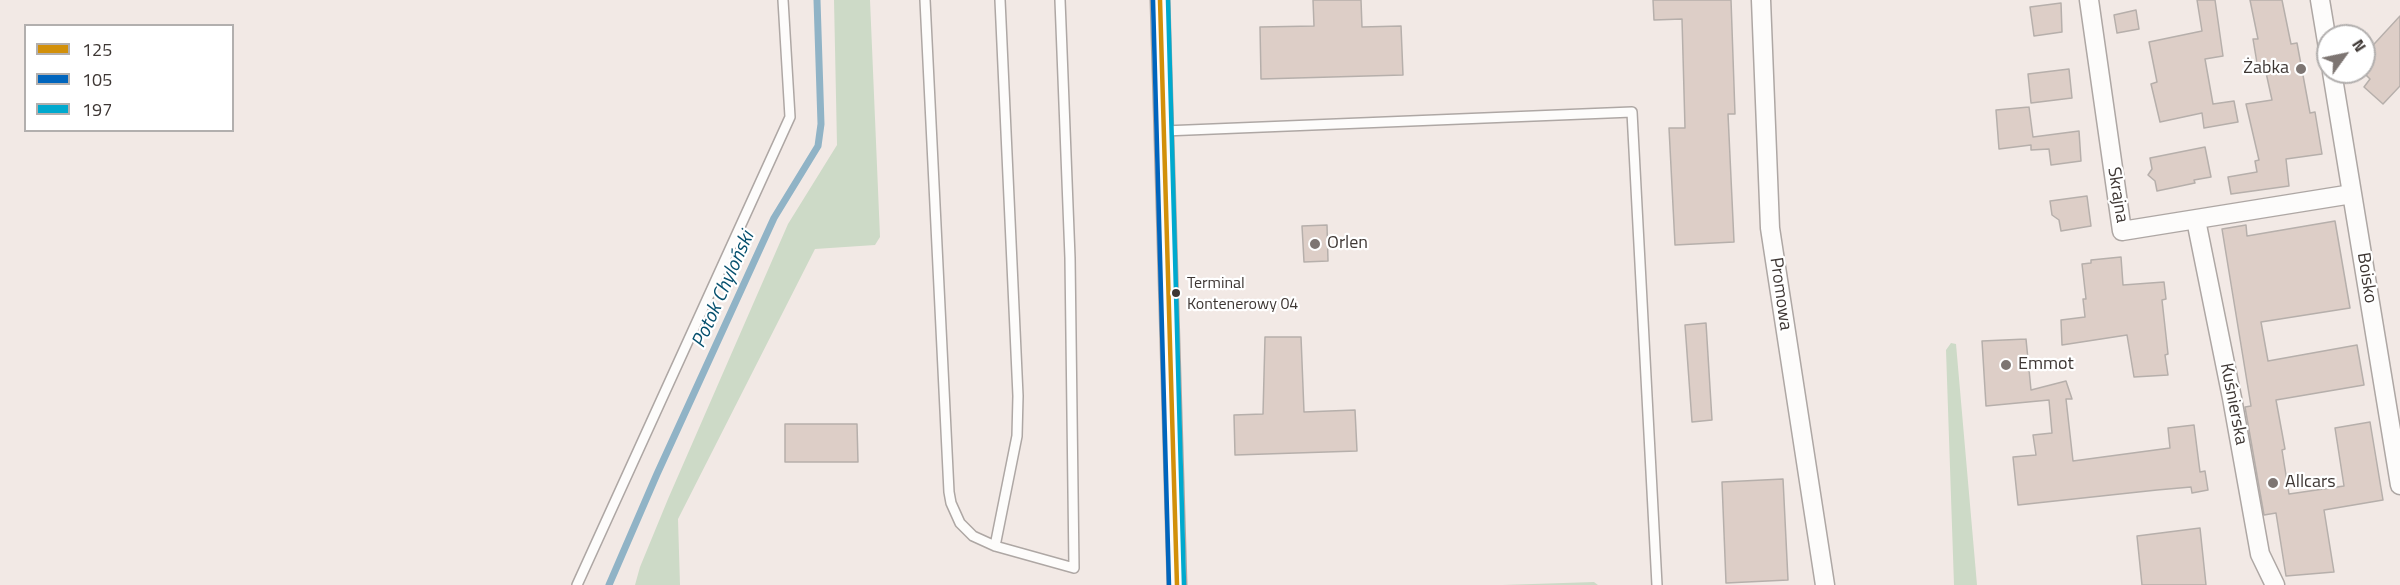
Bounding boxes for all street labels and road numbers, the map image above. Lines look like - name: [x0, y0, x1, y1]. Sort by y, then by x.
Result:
- street label: Skrajna: [2102, 166, 2132, 224]
- street label: Boisko: [2351, 251, 2381, 305]
- street label: Promowa: [1764, 256, 1796, 332]
- street label: Kuśnierska: [2214, 361, 2252, 447]

